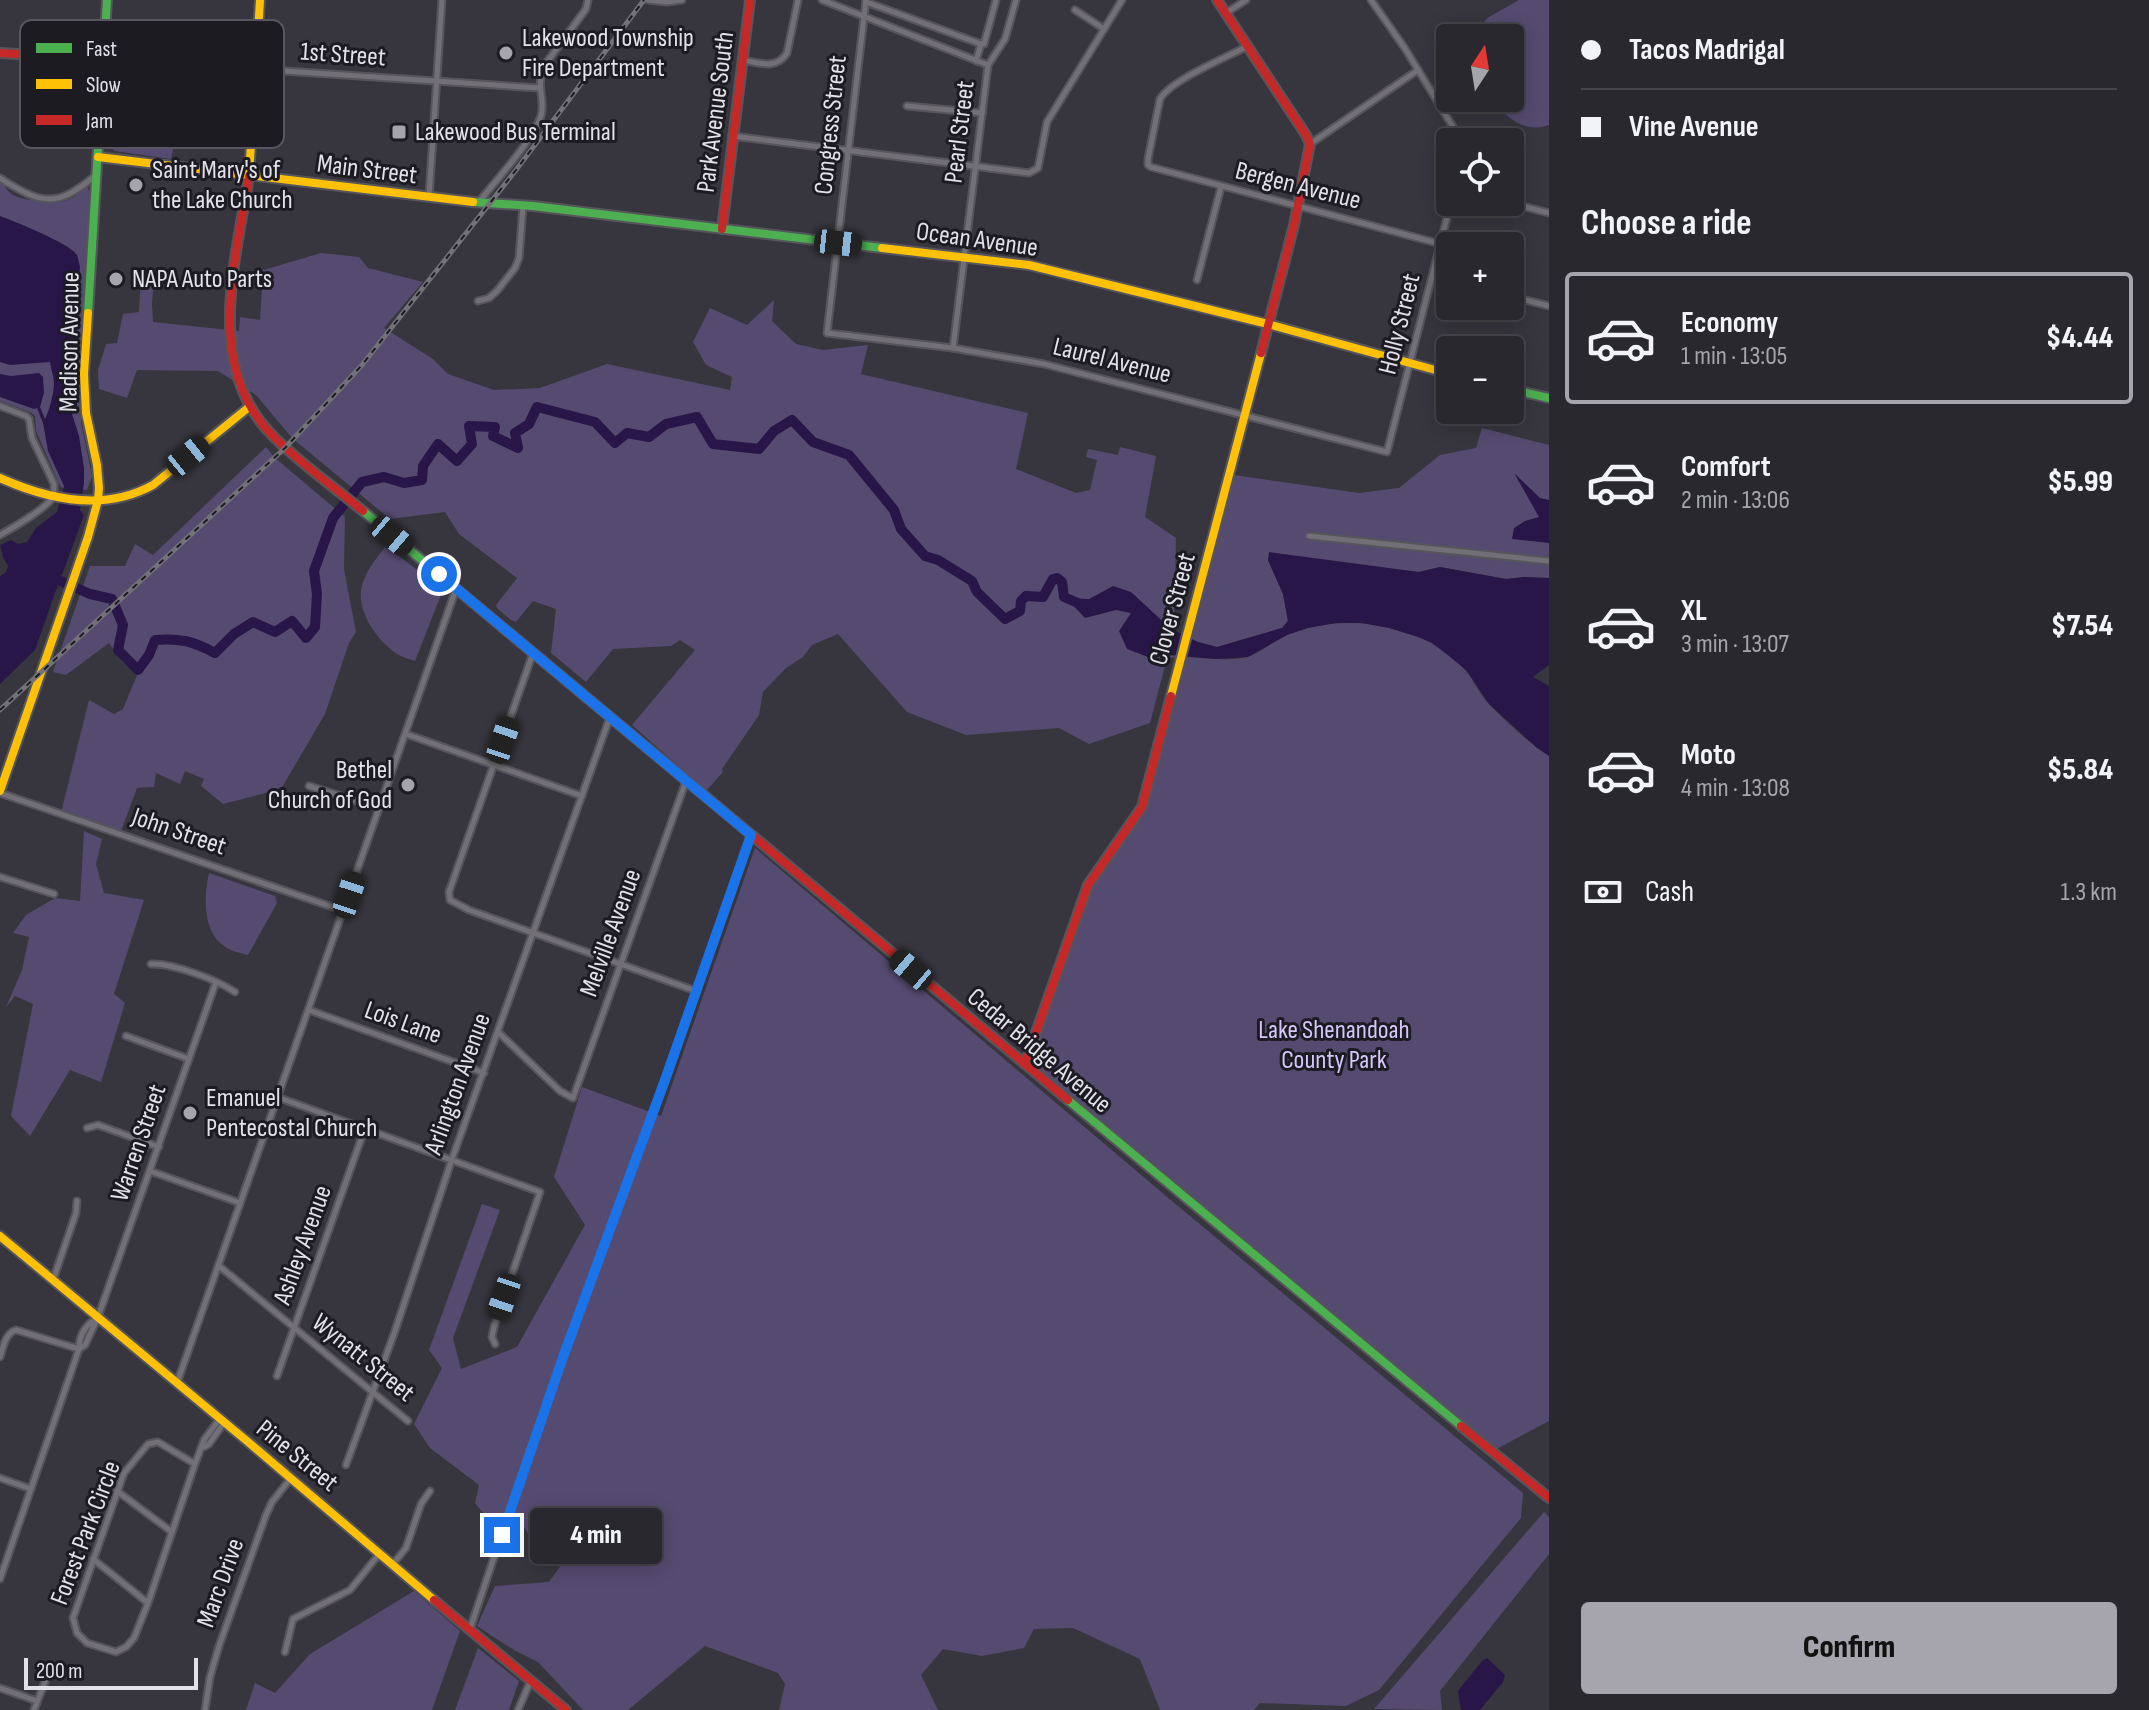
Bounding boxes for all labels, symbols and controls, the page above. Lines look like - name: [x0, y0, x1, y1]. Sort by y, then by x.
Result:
- legend: [20, 20, 284, 148]
- place label: Lakewood Township Fire Department: [522, 23, 694, 84]
- north arrow: [1436, 24, 1524, 112]
- map controls: [1436, 24, 1524, 424]
- street label: Park Avenue South: [691, 30, 741, 194]
- text: Tacos Madrigal: [1629, 32, 1785, 68]
- text: Fast: [86, 36, 117, 63]
- street label: 1st Street: [299, 37, 387, 73]
- marker: Lakewood Township Fire Department: [497, 44, 515, 62]
- street label: Congress Street: [808, 54, 854, 196]
- text: Slow: [86, 72, 121, 99]
- street label: Pearl Street: [938, 79, 982, 185]
- text: Jam: [85, 108, 113, 135]
- text: Vine Avenue: [1629, 109, 1759, 145]
- place label: Lakewood Bus Terminal: [415, 117, 616, 148]
- marker: Lakewood Bus Terminal: [390, 123, 408, 141]
- button: locate: [1436, 128, 1524, 216]
- street label: Main Street: [315, 148, 419, 192]
- place label: Saint Mary's of the Lake Church: [152, 155, 293, 216]
- street label: Bergen Avenue: [1232, 155, 1364, 217]
- marker: Saint Mary's of the Lake Church: [127, 176, 145, 194]
- text: Choose a ride: [1581, 202, 1752, 245]
- street label: Ocean Avenue: [914, 216, 1040, 264]
- car: [813, 229, 863, 257]
- button: +: [1436, 232, 1524, 320]
- place label: NAPA Auto Parts: [132, 264, 272, 295]
- marker: NAPA Auto Parts: [107, 270, 125, 288]
- street label: Holly Street: [1373, 270, 1427, 378]
- street label: Madison Avenue: [53, 272, 87, 412]
- icon: car: [1585, 302, 1657, 374]
- text: Economy: [1681, 305, 1778, 341]
- text: $4.44: [2046, 320, 2113, 356]
- street label: Laurel Avenue: [1050, 331, 1174, 391]
- button: −: [1436, 336, 1524, 424]
- text: 1 min · 13:05: [1681, 341, 1787, 372]
- car: [162, 432, 214, 480]
- icon: car: [1585, 446, 1657, 518]
- text: Comfort: [1681, 449, 1771, 485]
- text: $5.99: [2048, 464, 2113, 500]
- text: 2 min · 13:06: [1681, 485, 1790, 516]
- car: [366, 511, 418, 561]
- street label: Clover Street: [1143, 549, 1203, 668]
- route start: [421, 556, 457, 592]
- icon: car: [1585, 590, 1657, 662]
- text: XL: [1681, 593, 1707, 629]
- text: $7.54: [2051, 608, 2113, 644]
- text: 3 min · 13:07: [1681, 629, 1789, 660]
- car: [484, 713, 522, 767]
- icon: car: [1585, 734, 1657, 806]
- text: Moto: [1681, 737, 1736, 773]
- text: $5.84: [2047, 752, 2113, 788]
- place label: Bethel Church of God: [268, 755, 392, 816]
- text: 4 min · 13:08: [1681, 773, 1790, 804]
- marker: Bethel Church of God: [399, 776, 417, 794]
- street label: John Street: [127, 801, 230, 863]
- street label: Melville Avenue: [574, 865, 648, 1001]
- car: [330, 868, 368, 922]
- icon: cash: [1581, 870, 1625, 914]
- text: Cash: [1645, 874, 1694, 910]
- text: 1.3 km: [2061, 877, 2117, 908]
- car: [885, 945, 937, 995]
- street label: Cedar Bridge Avenue: [961, 982, 1117, 1120]
- street label: Lois Lane: [360, 995, 446, 1051]
- street label: Arlington Avenue: [418, 1009, 498, 1160]
- park label: Lake Shenandoah County Park: [1258, 1015, 1410, 1076]
- street label: Warren Street: [105, 1081, 173, 1205]
- place label: Emanuel Pentecostal Church: [206, 1083, 377, 1144]
- marker: Emanuel Pentecostal Church: [181, 1104, 199, 1122]
- street label: Ashley Avenue: [267, 1181, 339, 1310]
- car: [485, 1270, 523, 1324]
- street label: Wynatt Street: [306, 1307, 421, 1409]
- street label: Pine Street: [250, 1414, 344, 1498]
- street label: Forest Park Circle: [44, 1457, 128, 1609]
- callout: 4 min: [530, 1507, 662, 1563]
- route end: [484, 1517, 520, 1553]
- text: 4 min: [570, 1520, 622, 1551]
- street label: Marc Drive: [191, 1534, 251, 1632]
- button: Confirm: [1581, 1602, 2117, 1694]
- scale bar: [24, 1654, 198, 1690]
- text: 200 m: [36, 1658, 82, 1685]

